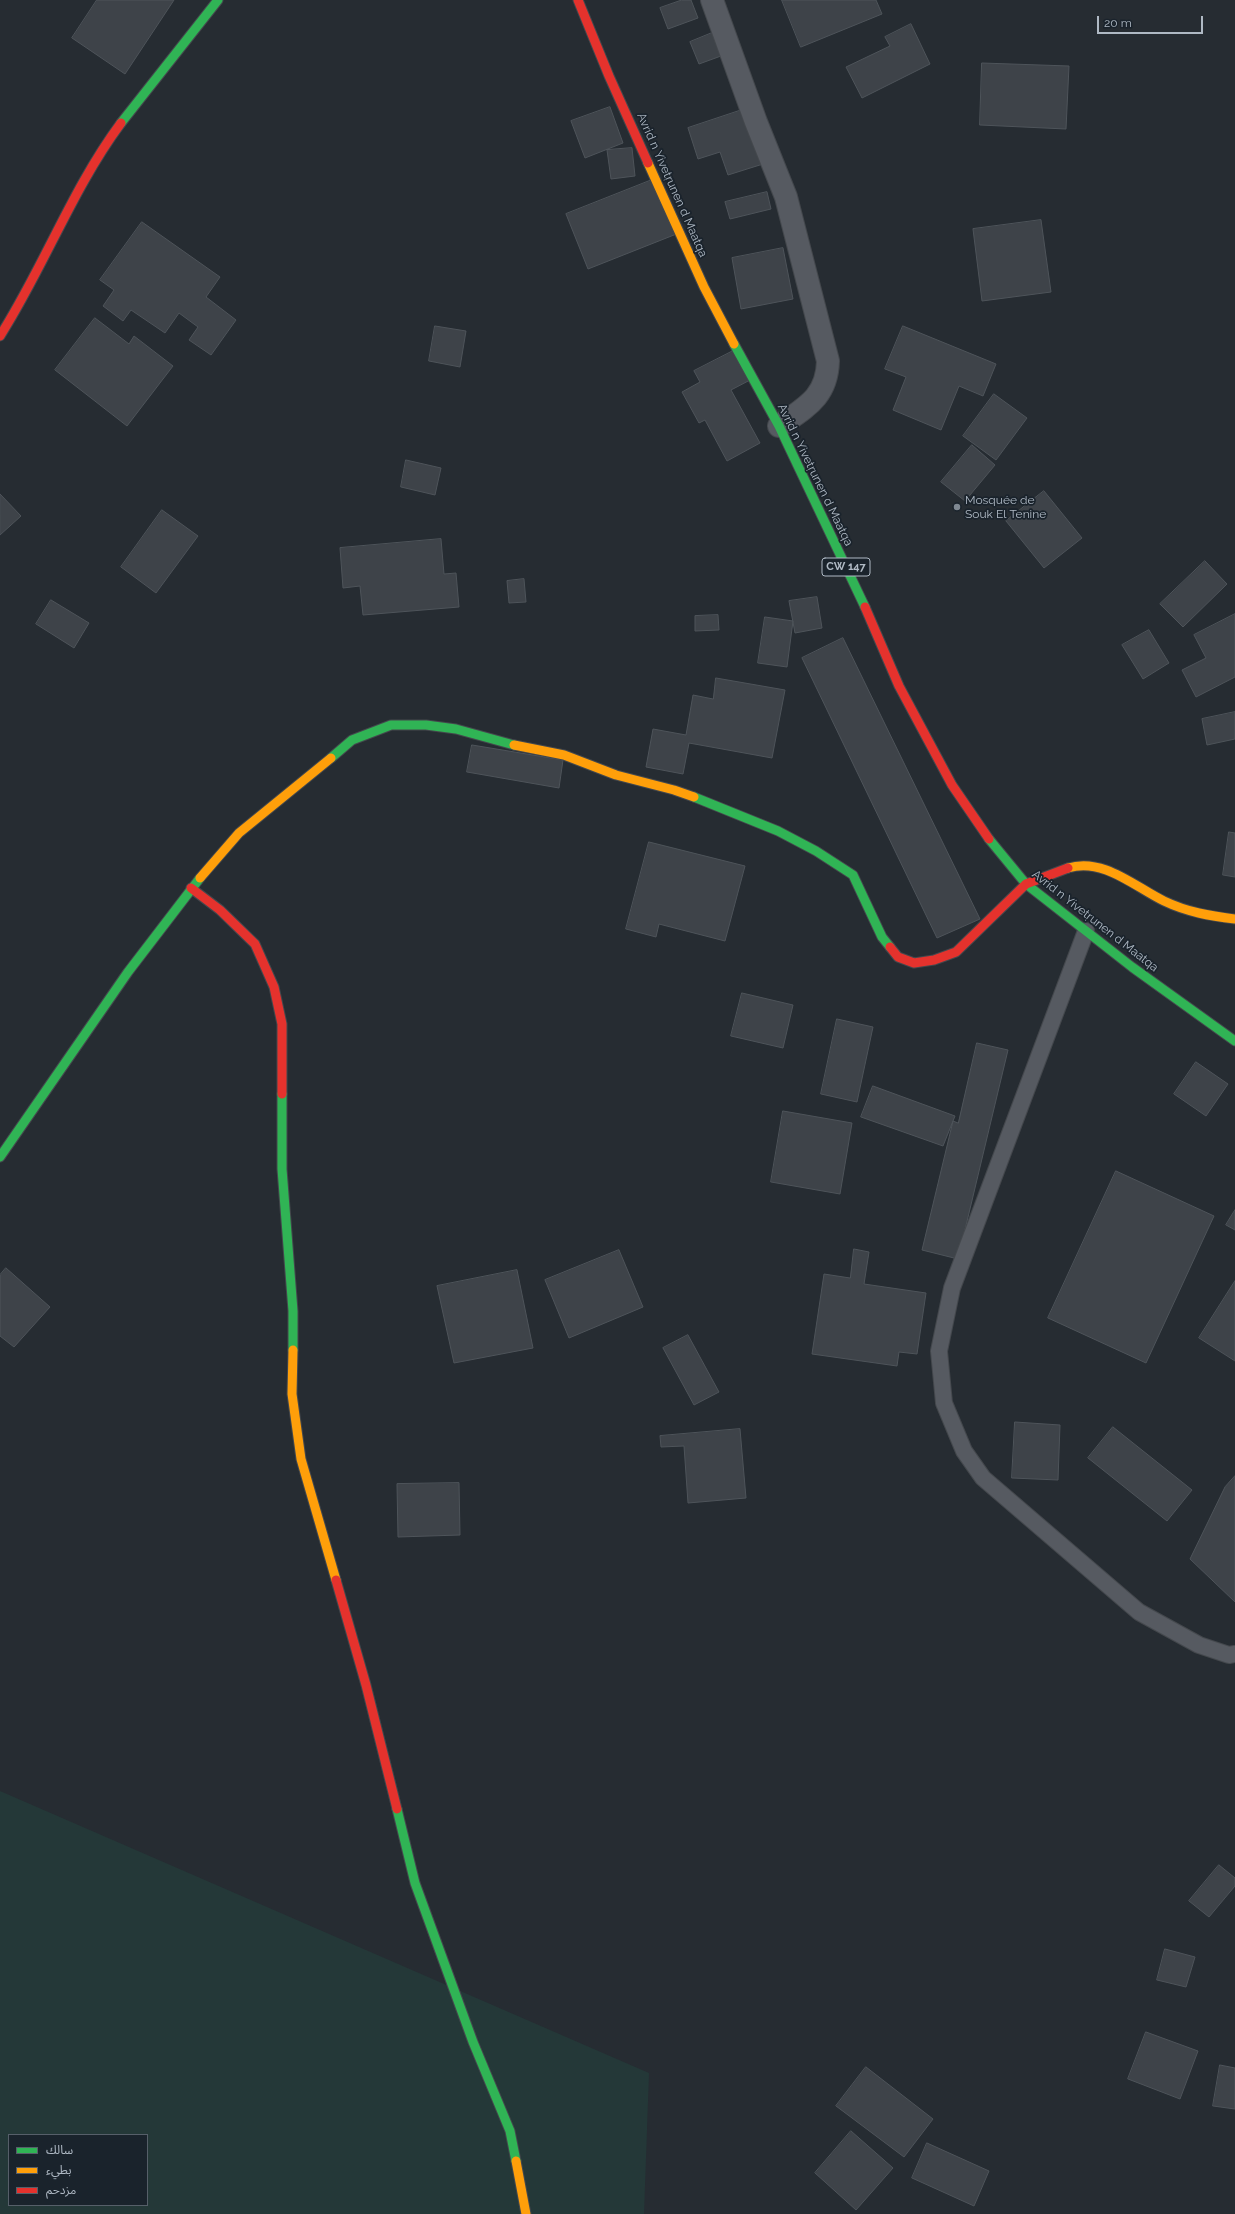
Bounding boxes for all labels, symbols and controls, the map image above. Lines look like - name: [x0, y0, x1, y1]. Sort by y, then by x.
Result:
- scale bar: [1099, 8, 1205, 34]
- text: 20 m: [1104, 16, 1132, 30]
- street label: Avrid n Yivetṛunen d Maatqa: [634, 111, 710, 259]
- street label: Avrid n Yivetṛunen d Maatqa: [774, 402, 856, 548]
- place label: Mosquée de Souk El Tenine: [965, 493, 1046, 521]
- marker: Mosquée de Souk El Tenine: [952, 502, 962, 512]
- road number: CW 147: [822, 558, 870, 576]
- street label: Avrid n Yivetṛunen d Maatqa: [1029, 867, 1161, 975]
- legend: [8, 2134, 148, 2206]
- text: سالك: [46, 2143, 73, 2157]
- text: بطيء: [46, 2163, 72, 2177]
- text: مزدحم: [46, 2183, 76, 2197]

